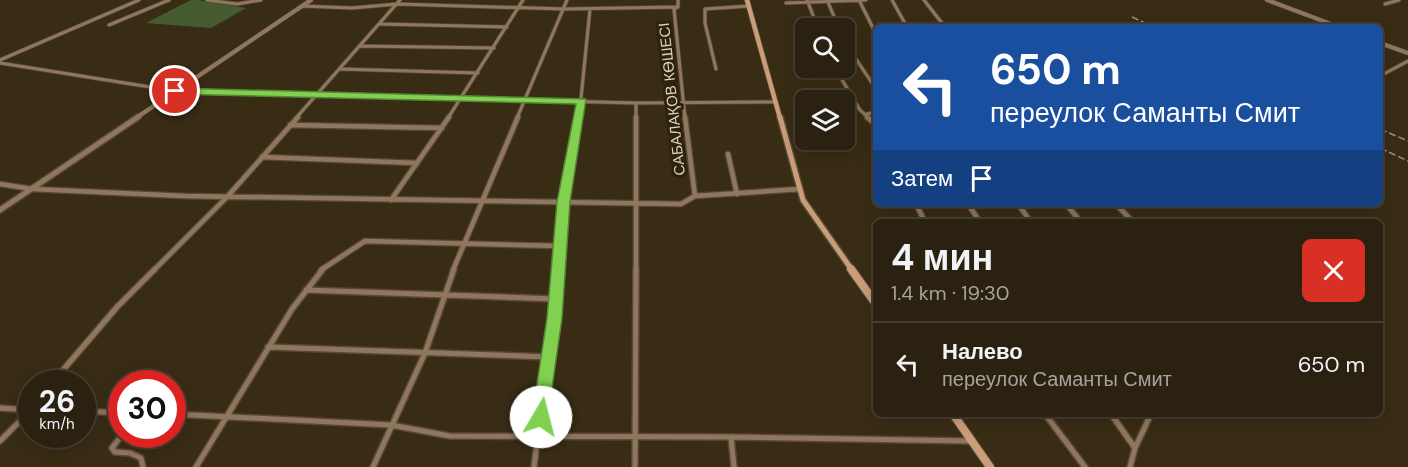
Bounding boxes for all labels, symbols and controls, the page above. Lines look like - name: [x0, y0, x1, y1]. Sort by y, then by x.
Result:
- map controls: [795, 18, 855, 150]
- button: search: [795, 18, 855, 78]
- street label: САБАЛАҚОВ КӨШЕСІ: [654, 21, 690, 177]
- text: 650 m: [990, 42, 1121, 97]
- icon: left: [891, 48, 969, 126]
- pin: [149, 65, 200, 116]
- icon: arrive: [158, 74, 191, 107]
- button: layers: [795, 90, 855, 150]
- text: переулок Саманты Смит: [990, 95, 1300, 130]
- icon: arrive: [965, 162, 998, 195]
- text: Затем: [891, 164, 953, 193]
- text: 4 мин: [891, 234, 993, 281]
- button: close: [1302, 239, 1365, 302]
- text: 1.4 km · 19:30: [891, 280, 1010, 306]
- text: Налево: [942, 337, 1023, 366]
- icon: left: [891, 348, 924, 381]
- text: 650 m: [1298, 350, 1365, 379]
- text: переулок Саманты Смит: [942, 366, 1172, 392]
- speed limit sign: 30: [108, 370, 186, 448]
- text: 26: [39, 382, 75, 421]
- position arrow: [509, 385, 573, 449]
- text: km/h: [39, 414, 75, 434]

